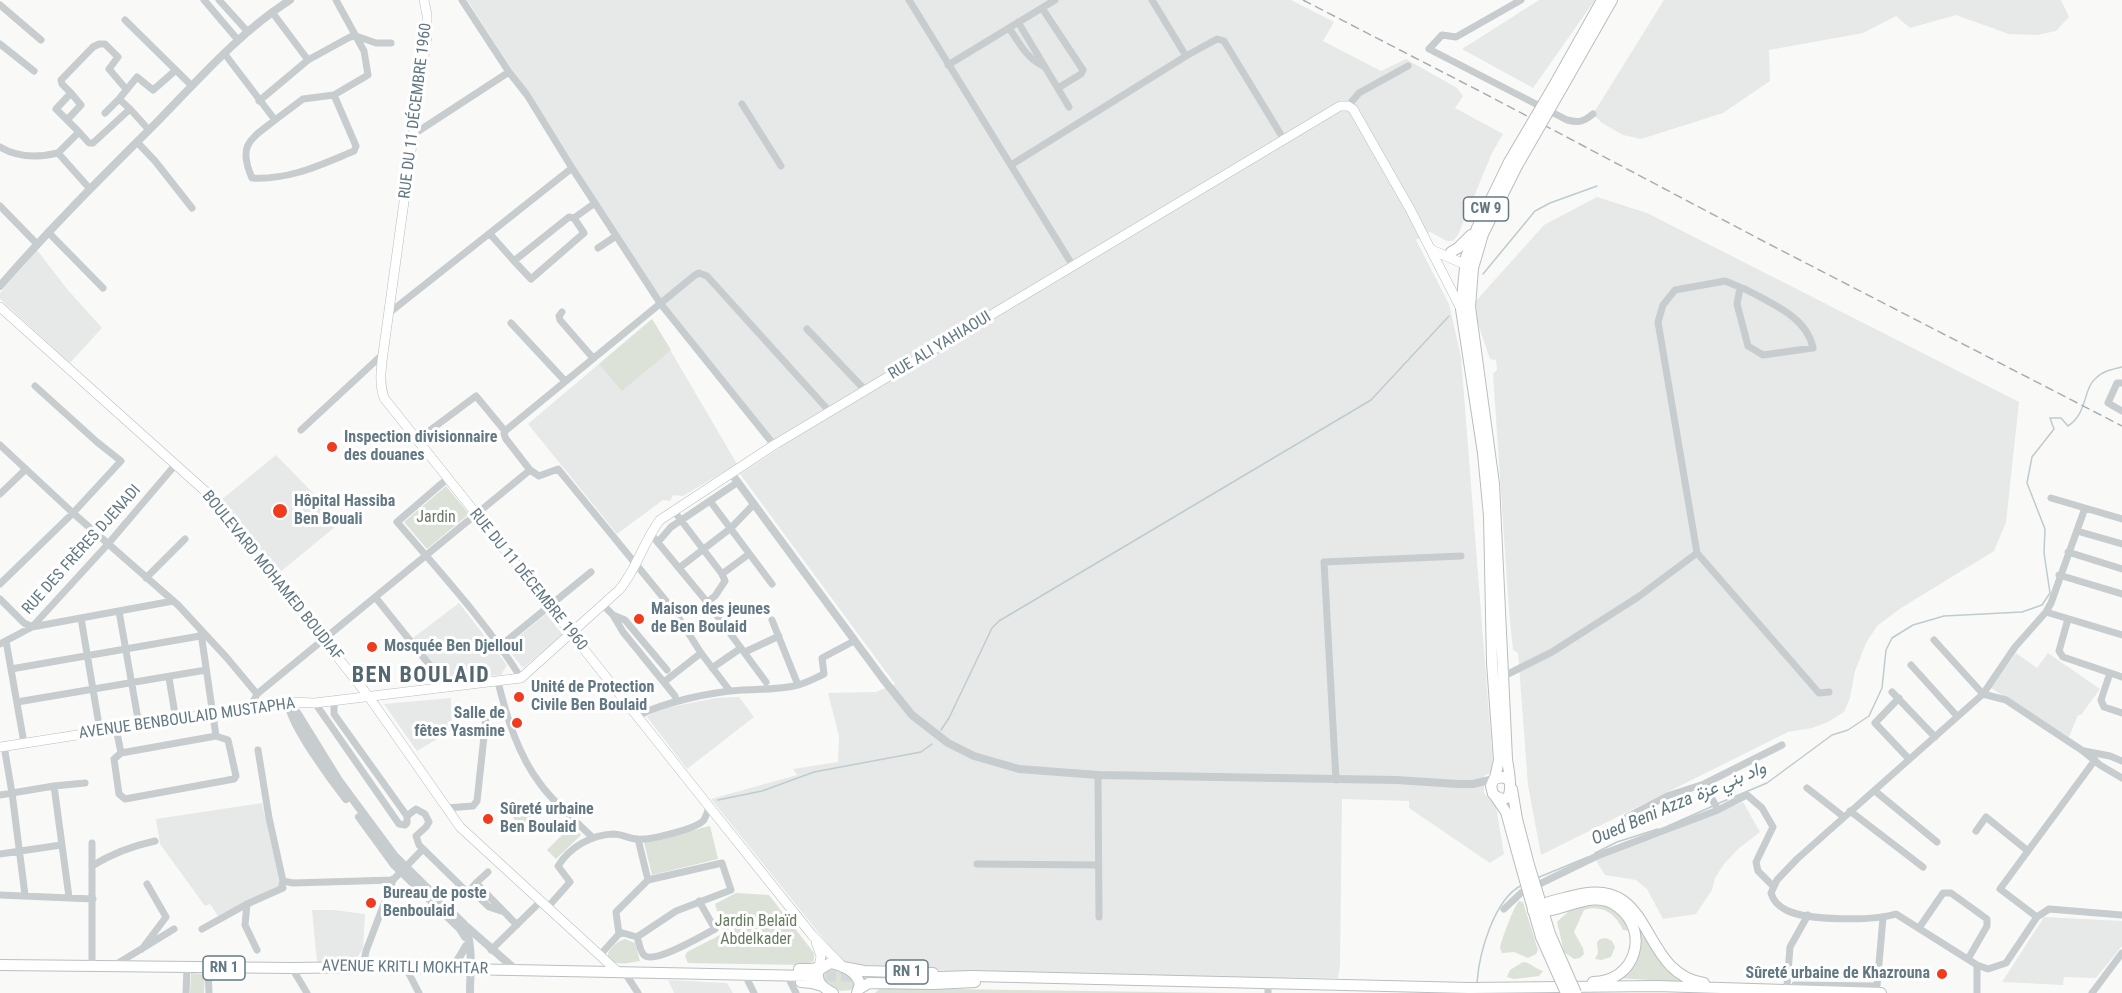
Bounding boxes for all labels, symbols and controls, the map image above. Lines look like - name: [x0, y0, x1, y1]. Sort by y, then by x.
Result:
- street label: RUE DU 11 DÉCEMBRE 1960: [396, 22, 436, 200]
- road number: CW 9: [1464, 197, 1508, 221]
- street label: RUE ALI YAHIAOUI: [885, 308, 995, 384]
- place label: Inspection divisionnaire des douanes: [344, 428, 497, 466]
- marker: Inspection divisionnaire des douanes: [325, 440, 339, 454]
- street label: RUE DES FRÈRES DJENADI: [19, 481, 145, 619]
- street label: BOULEVARD MOHAMED BOUDIAF: [197, 487, 347, 665]
- place label: Hôpital Hassiba Ben Bouali: [294, 492, 395, 530]
- marker: Hôpital Hassiba Ben Bouali: [271, 502, 289, 520]
- street label: RUE DU 11 DÉCEMBRE 1960: [465, 505, 591, 655]
- park label: Jardin: [416, 508, 456, 528]
- place label: Maison des jeunes de Ben Boulaid: [651, 600, 770, 638]
- marker: Maison des jeunes de Ben Boulaid: [632, 612, 646, 626]
- place label: Mosquée Ben Djelloul: [384, 637, 523, 657]
- marker: Mosquée Ben Djelloul: [365, 640, 379, 654]
- district label: BEN BOULAID: [352, 663, 490, 689]
- place label: Unité de Protection Civile Ben Boulaid: [531, 678, 654, 716]
- marker: Unité de Protection Civile Ben Boulaid: [512, 690, 526, 704]
- street label: AVENUE BENBOULAID MUSTAPHA: [78, 694, 296, 744]
- place label: Salle de fêtes Yasmine: [414, 704, 505, 742]
- marker: Salle de fêtes Yasmine: [510, 716, 524, 730]
- water label: Oued Beni Azza واد بني عزة: [1589, 757, 1769, 851]
- place label: Sûreté urbaine Ben Boulaid: [500, 800, 594, 838]
- marker: Sûreté urbaine Ben Boulaid: [481, 812, 495, 826]
- place label: Bureau de poste Benboulaid: [383, 884, 487, 922]
- marker: Bureau de poste Benboulaid: [364, 896, 378, 910]
- park label: Jardin Belaïd Abdelkader: [715, 912, 797, 950]
- road number: RN 1: [203, 956, 245, 980]
- street label: AVENUE KRITLI MOKHTAR: [322, 957, 488, 979]
- road number: RN 1: [886, 960, 928, 984]
- place label: Sûreté urbaine de Khazrouna: [1746, 964, 1930, 984]
- marker: Sûreté urbaine de Khazrouna: [1935, 967, 1949, 981]

